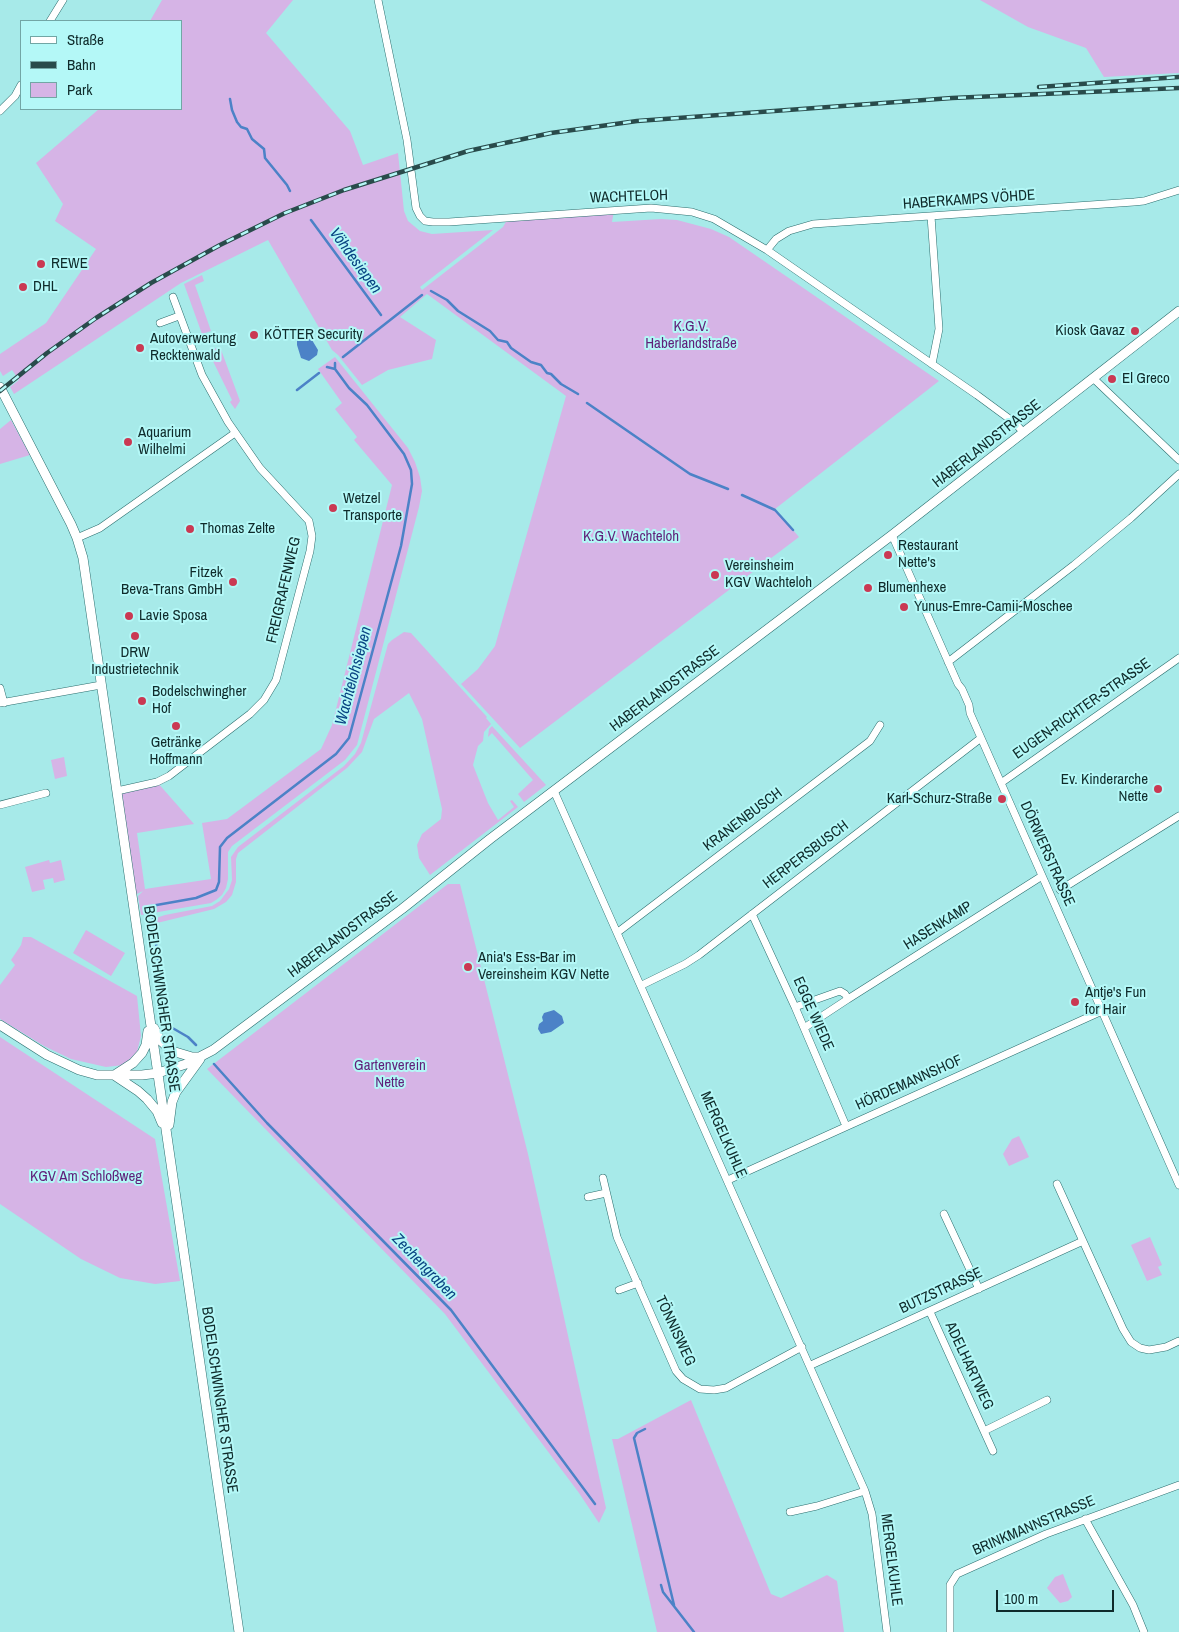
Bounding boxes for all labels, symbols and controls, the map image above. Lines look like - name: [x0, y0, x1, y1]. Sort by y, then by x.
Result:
- legend: [20, 20, 182, 110]
- text: Straße: [67, 29, 104, 50]
- text: Bahn: [67, 54, 96, 75]
- text: Park: [67, 79, 92, 100]
- street label: HABERKAMPS VÖHDE: [902, 186, 1036, 214]
- street label: WACHTELOH: [590, 187, 668, 207]
- water label: Vöhdesiepen: [325, 224, 385, 298]
- place label: REWE: [51, 255, 88, 273]
- marker: REWE: [35, 258, 47, 270]
- place label: DHL: [33, 278, 58, 296]
- marker: DHL: [17, 281, 29, 293]
- park label: K.G.V. Haberlandstraße: [645, 318, 737, 353]
- place label: Kiosk Gavaz: [1055, 322, 1125, 340]
- marker: Kiosk Gavaz: [1129, 325, 1141, 337]
- place label: KÖTTER Security: [264, 326, 362, 344]
- marker: KÖTTER Security: [248, 329, 260, 341]
- place label: Autoverwertung Recktenwald: [150, 330, 236, 365]
- marker: Autoverwertung Recktenwald: [134, 342, 146, 354]
- place label: El Greco: [1122, 370, 1170, 388]
- marker: El Greco: [1106, 373, 1118, 385]
- street label: HABERLANDSTRASSE: [929, 396, 1045, 492]
- place label: Aquarium Wilhelmi: [138, 424, 191, 459]
- marker: Aquarium Wilhelmi: [122, 436, 134, 448]
- place label: Wetzel Transporte: [343, 490, 402, 525]
- marker: Wetzel Transporte: [327, 502, 339, 514]
- place label: Thomas Zelte: [200, 520, 275, 538]
- marker: Thomas Zelte: [184, 523, 196, 535]
- park label: K.G.V. Wachteloh: [583, 528, 679, 546]
- street label: FREIGRAFENWEG: [263, 535, 305, 645]
- place label: Restaurant Nette's: [898, 537, 958, 572]
- marker: Restaurant Nette's: [882, 549, 894, 561]
- place label: Vereinsheim KGV Wachteloh: [725, 557, 812, 592]
- place label: Fitzek Beva-Trans GmbH: [121, 564, 223, 599]
- marker: Vereinsheim KGV Wachteloh: [709, 569, 721, 581]
- marker: Fitzek Beva-Trans GmbH: [227, 576, 239, 588]
- place label: Blumenhexe: [878, 579, 946, 597]
- marker: Blumenhexe: [862, 582, 874, 594]
- place label: Yunus-Emre-Camii-Moschee: [914, 598, 1073, 616]
- marker: Yunus-Emre-Camii-Moschee: [898, 601, 910, 613]
- place label: Lavie Sposa: [139, 607, 207, 625]
- marker: Lavie Sposa: [123, 610, 135, 622]
- water label: Wachtelohsiepen: [332, 625, 376, 727]
- marker: DRW Industrietechnik: [129, 630, 141, 642]
- street label: HABERLANDSTRASSE: [607, 642, 723, 736]
- place label: DRW Industrietechnik: [91, 644, 179, 679]
- street label: EUGEN-RICHTER-STRASSE: [1010, 655, 1154, 763]
- place label: Bodelschwingher Hof: [152, 683, 246, 718]
- marker: Bodelschwingher Hof: [136, 695, 148, 707]
- marker: Getränke Hoffmann: [170, 720, 182, 732]
- place label: Getränke Hoffmann: [149, 734, 203, 769]
- place label: Ev. Kinderarche Nette: [1061, 771, 1148, 806]
- marker: Ev. Kinderarche Nette: [1152, 783, 1164, 795]
- street label: KRANENBUSCH: [700, 784, 786, 856]
- place label: Karl-Schurz-Straße: [887, 790, 992, 808]
- marker: Karl-Schurz-Straße: [996, 793, 1008, 805]
- street label: DÖRWERSTRASSE: [1016, 799, 1078, 909]
- street label: HERPERSBUSCH: [760, 817, 852, 893]
- street label: HABERLANDSTRASSE: [285, 888, 401, 982]
- street label: HASENKAMP: [900, 898, 976, 954]
- street label: BODELSCHWINGHER STRASSE: [139, 905, 183, 1093]
- place label: Ania's Ess-Bar im Vereinsheim KGV Nette: [478, 949, 609, 984]
- marker: Ania's Ess-Bar im Vereinsheim KGV Nette: [462, 961, 474, 973]
- street label: EGGE WIEDE: [789, 974, 837, 1054]
- place label: Antje's Fun for Hair: [1085, 984, 1146, 1019]
- marker: Antje's Fun for Hair: [1069, 996, 1081, 1008]
- street label: HÖRDEMANNSHOF: [853, 1051, 965, 1115]
- park label: Gartenverein Nette: [354, 1057, 426, 1092]
- street label: MERGELKUHLE: [696, 1089, 750, 1181]
- park label: KGV Am Schloßweg: [30, 1168, 142, 1186]
- water label: Zechengraben: [388, 1230, 460, 1304]
- street label: BUTZSTRASSE: [897, 1264, 985, 1318]
- street label: TÖNNISWEG: [651, 1293, 699, 1369]
- street label: BODELSCHWINGHER STRASSE: [197, 1306, 241, 1494]
- street label: ADELHARTWEG: [941, 1319, 997, 1413]
- street label: BRINKMANNSTRASSE: [970, 1492, 1098, 1560]
- street label: MERGELKUHLE: [876, 1513, 906, 1607]
- scale bar: [999, 1580, 1116, 1612]
- text: 100 m: [1004, 1588, 1038, 1609]

